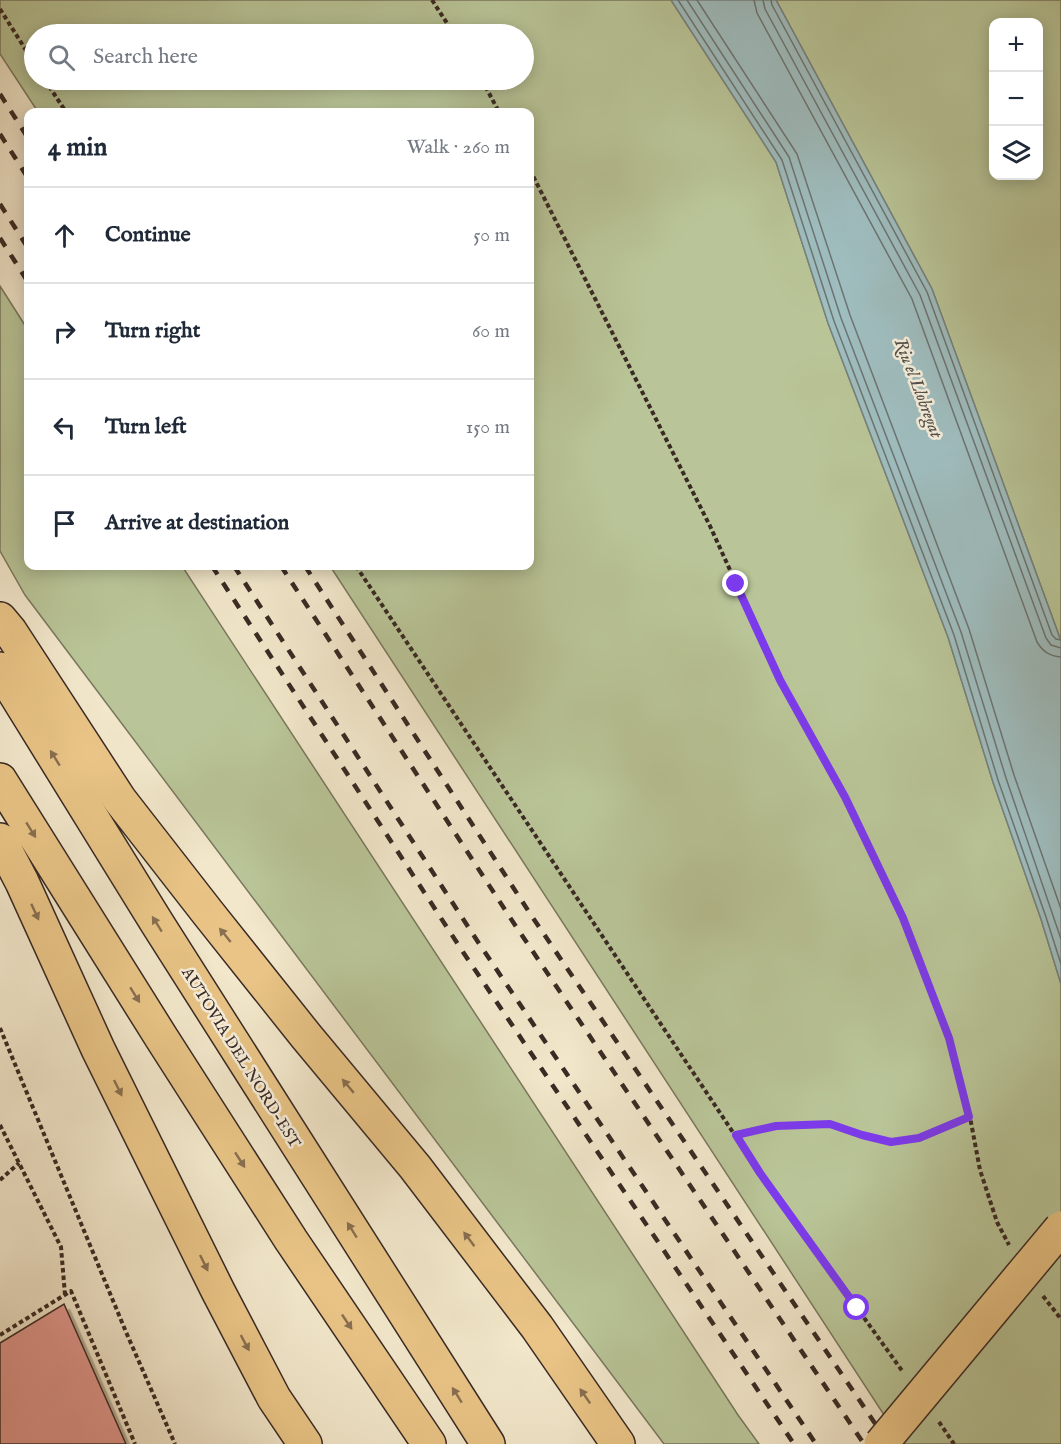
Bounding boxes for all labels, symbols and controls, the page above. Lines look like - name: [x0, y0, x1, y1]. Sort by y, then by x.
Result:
- map controls: [989, 18, 1043, 180]
- button: +: [989, 18, 1043, 72]
- search box: [24, 24, 534, 90]
- icon: search: [45, 41, 78, 74]
- text: Search here: [93, 43, 198, 71]
- button: −: [989, 72, 1043, 126]
- button: layers: [989, 126, 1043, 180]
- text: 4 min: [48, 131, 107, 164]
- text: Walk · 260 m: [407, 135, 510, 160]
- icon: ahead: [48, 219, 81, 252]
- text: Continue: [105, 221, 191, 249]
- text: 50 m: [473, 223, 510, 248]
- icon: right: [48, 315, 81, 348]
- text: Turn right: [105, 317, 200, 345]
- text: 60 m: [472, 319, 510, 344]
- water label: Riu el Llobregat: [888, 335, 948, 443]
- icon: left: [48, 411, 81, 444]
- text: Turn left: [105, 413, 187, 441]
- text: 150 m: [466, 415, 510, 440]
- icon: arrive: [48, 507, 81, 540]
- text: Arrive at destination: [105, 509, 289, 537]
- route end: [722, 570, 748, 596]
- one-way arrow: [49, 750, 60, 766]
- one-way arrow: [25, 822, 36, 838]
- one-way arrow: [31, 903, 40, 920]
- one-way arrow: [152, 916, 163, 932]
- one-way arrow: [220, 927, 232, 942]
- street label: AUTOVIA DEL NORD-EST: [176, 963, 304, 1152]
- one-way arrow: [129, 987, 140, 1003]
- one-way arrow: [342, 1079, 355, 1094]
- one-way arrow: [113, 1080, 122, 1097]
- one-way arrow: [234, 1151, 245, 1168]
- one-way arrow: [347, 1222, 358, 1238]
- one-way arrow: [464, 1231, 476, 1246]
- one-way arrow: [199, 1254, 209, 1272]
- route start: [843, 1294, 869, 1320]
- one-way arrow: [341, 1314, 353, 1330]
- one-way arrow: [240, 1335, 250, 1352]
- one-way arrow: [451, 1386, 462, 1403]
- one-way arrow: [580, 1388, 591, 1404]

